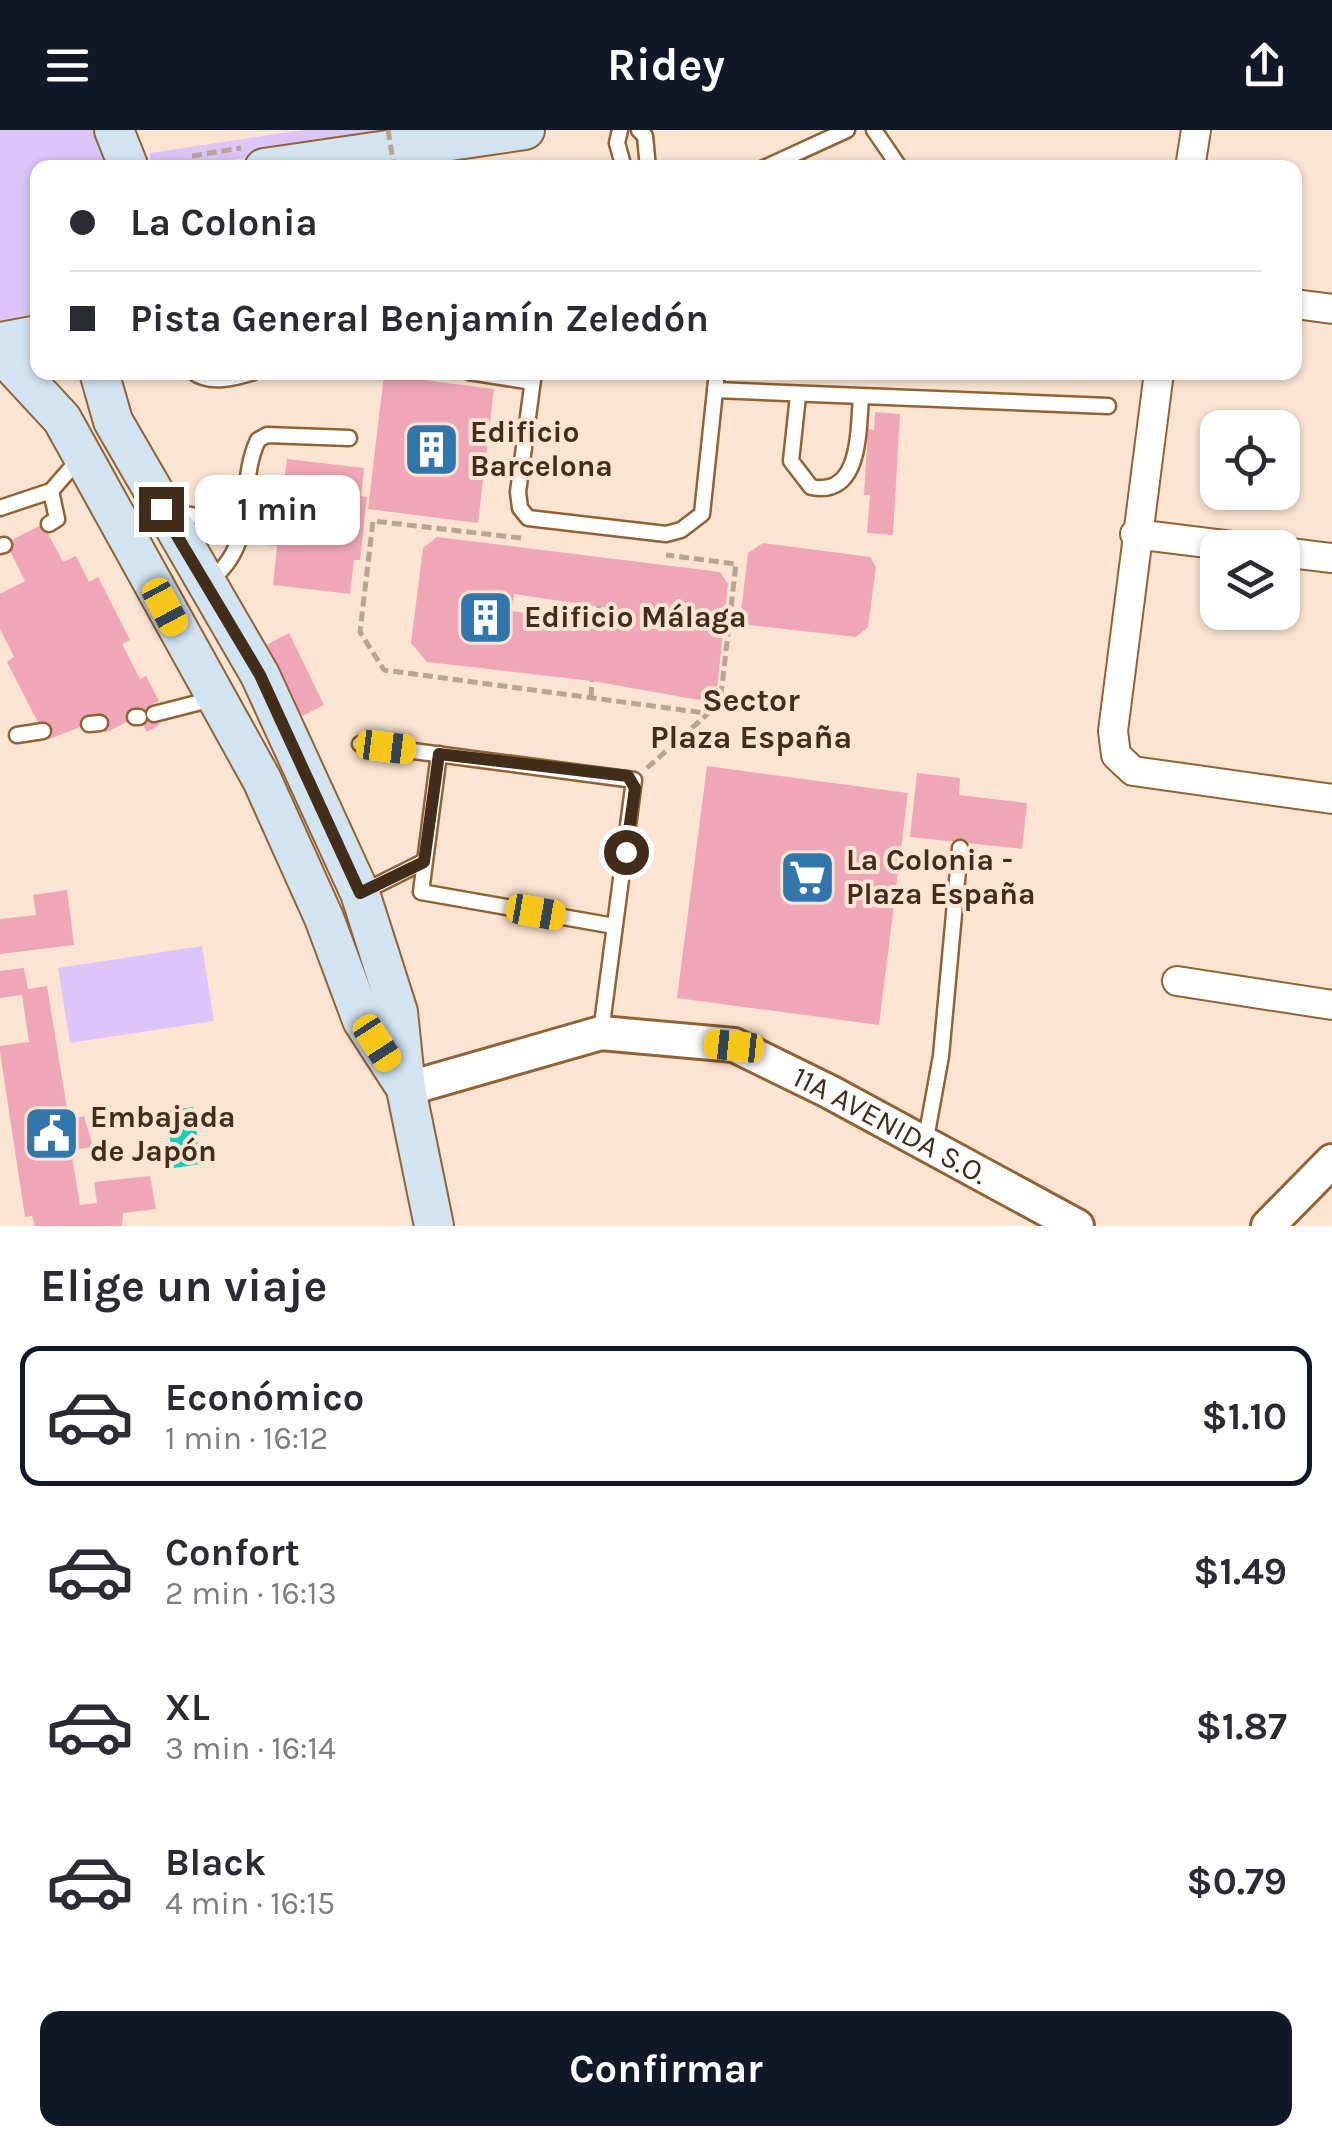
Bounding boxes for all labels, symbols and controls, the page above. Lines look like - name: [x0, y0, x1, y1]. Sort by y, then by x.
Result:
- icon: menu: [40, 38, 95, 93]
- icon: share: [1237, 38, 1292, 93]
- text: Ridey: [607, 39, 725, 91]
- text: La Colonia: [130, 200, 318, 245]
- text: Pista General Benjamín Zeledón: [130, 296, 709, 341]
- map controls: [1200, 410, 1300, 630]
- button: locate: [1200, 410, 1300, 510]
- place label: Edificio Barcelona: [470, 414, 613, 484]
- building icon: Edificio Barcelona: [401, 419, 461, 479]
- callout: 1 min: [196, 474, 361, 544]
- route end: [139, 487, 184, 532]
- text: 1 min: [237, 491, 318, 528]
- button: layers: [1200, 530, 1300, 630]
- car: [138, 573, 192, 641]
- building icon: Edificio Málaga: [455, 587, 515, 647]
- place label: Edificio Málaga: [524, 599, 747, 635]
- district label: Sector Plaza España: [650, 682, 852, 756]
- car: [354, 728, 418, 766]
- route start: [604, 830, 649, 875]
- place label: La Colonia - Plaza España: [846, 842, 1036, 912]
- supermarket icon: La Colonia - Plaza España: [777, 847, 837, 907]
- car: [504, 892, 568, 932]
- car: [348, 1010, 406, 1076]
- car: [703, 1028, 765, 1064]
- street label: 11A AVENIDA S.O.: [787, 1059, 994, 1192]
- place label: Embajada de Japón: [90, 1099, 236, 1169]
- public building icon: Embajada de Japón: [21, 1104, 81, 1164]
- text: Elige un viaje: [40, 1260, 327, 1312]
- icon: car: [45, 1371, 135, 1461]
- text: Económico: [165, 1375, 364, 1420]
- text: $1.10: [1202, 1394, 1287, 1439]
- text: 1 min · 16:12: [165, 1420, 328, 1457]
- icon: car: [45, 1526, 135, 1616]
- text: Confort: [165, 1530, 300, 1575]
- text: $1.49: [1193, 1549, 1287, 1594]
- text: 2 min · 16:13: [165, 1575, 337, 1612]
- icon: car: [45, 1681, 135, 1771]
- text: XL: [165, 1685, 210, 1730]
- text: $1.87: [1196, 1704, 1287, 1749]
- text: 3 min · 16:14: [165, 1730, 336, 1767]
- icon: car: [45, 1836, 135, 1926]
- text: Black: [165, 1840, 266, 1885]
- text: $0.79: [1187, 1859, 1287, 1904]
- text: 4 min · 16:15: [165, 1885, 335, 1922]
- button: Confirmar: [40, 2011, 1292, 2126]

